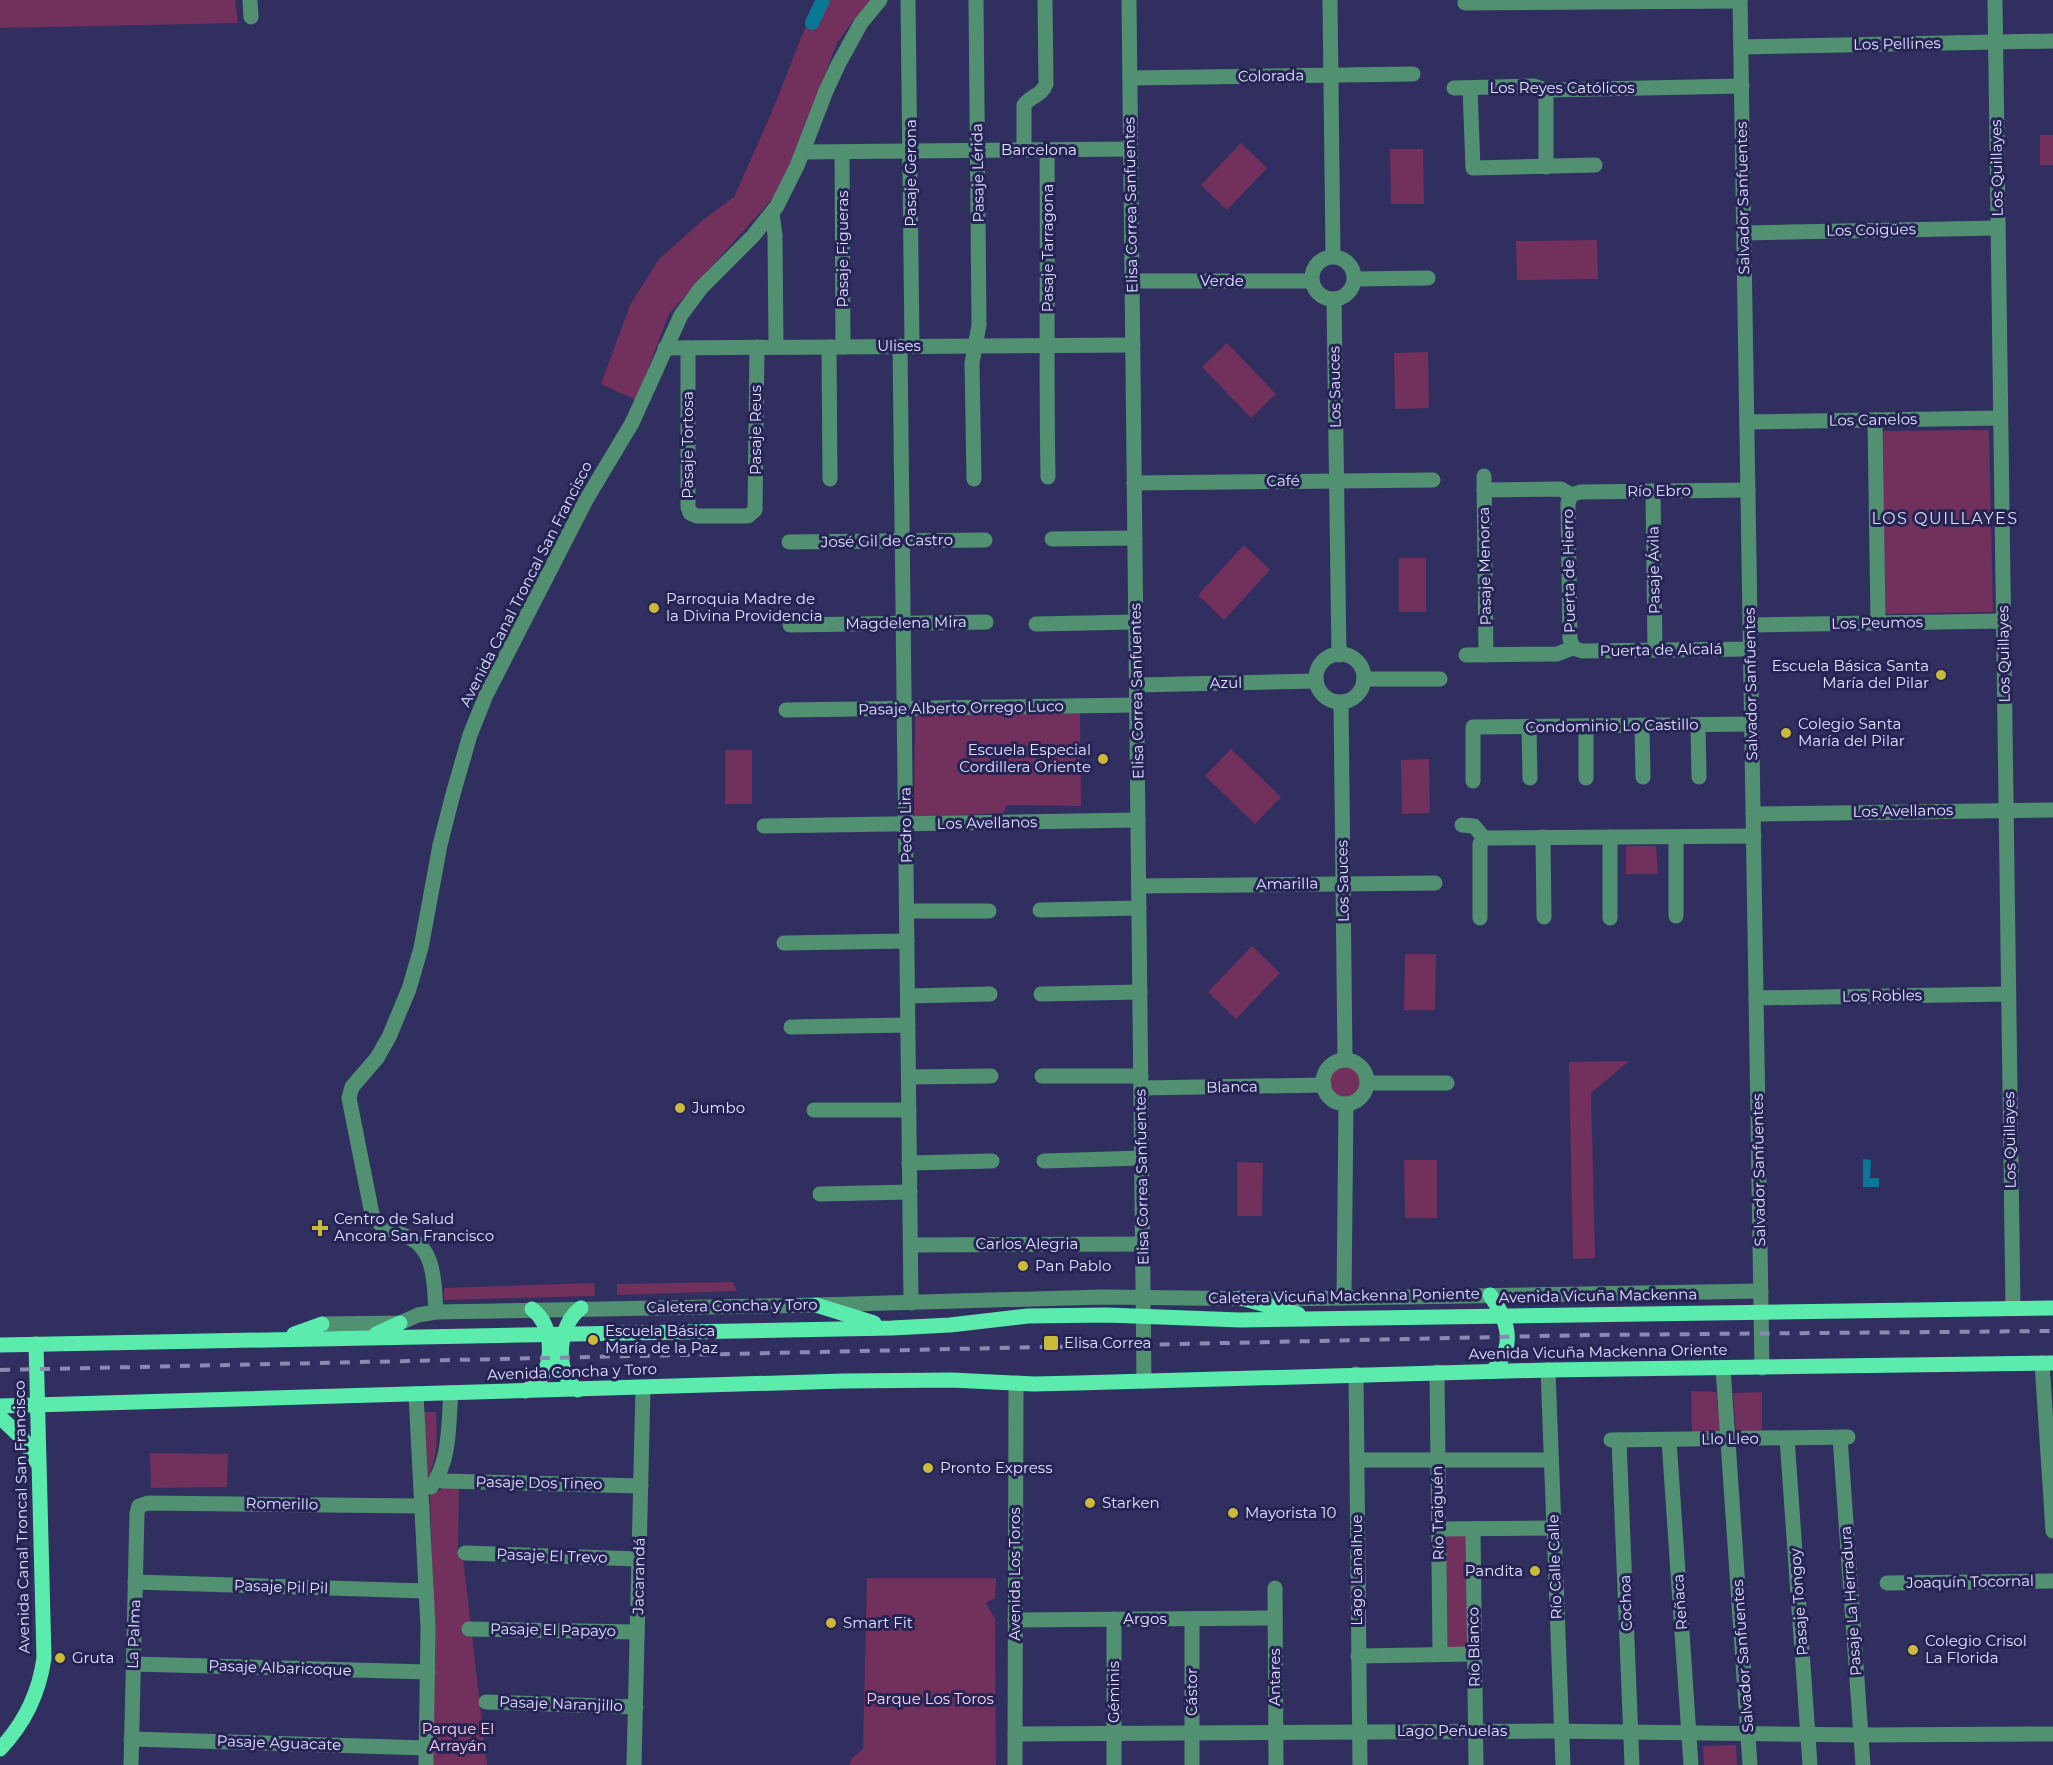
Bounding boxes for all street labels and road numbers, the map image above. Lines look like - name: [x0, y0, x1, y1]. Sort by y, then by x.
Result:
- street label: Los Pellines: [1853, 33, 1941, 54]
- street label: Colorada: [1238, 65, 1304, 86]
- street label: Los Reyes Católicos: [1489, 78, 1635, 97]
- street label: Elisa Correa Sanfuentes: [1119, 117, 1142, 293]
- street label: Pasaje Gerona: [901, 119, 920, 227]
- street label: Los Quillayes: [1986, 119, 2007, 217]
- street label: Salvador Sanfuentes: [1732, 121, 1753, 275]
- street label: Pasaje Lérida: [967, 123, 988, 223]
- street label: Barcelona: [1001, 140, 1077, 159]
- street label: Pasaje Tarragona: [1038, 184, 1057, 312]
- street label: Pasaje Figueras: [833, 190, 852, 308]
- street label: Los Coigües: [1826, 219, 1916, 240]
- street label: Verde: [1200, 271, 1244, 290]
- street label: Ulises: [877, 336, 921, 355]
- street label: Los Sauces: [1324, 346, 1345, 428]
- street label: Pasaje Reus: [746, 385, 765, 475]
- street label: Pasaje Tortosa: [678, 391, 697, 499]
- street label: Los Canelos: [1828, 409, 1918, 430]
- street label: Avenida Canal Troncal San Francisco: [455, 458, 596, 710]
- street label: Café: [1266, 471, 1300, 490]
- street label: Río Ebro: [1627, 480, 1691, 501]
- street label: Pasaje Menorca: [1474, 506, 1495, 626]
- street label: Puerta de Hierro: [1558, 509, 1579, 633]
- street label: Pasaje Ávila: [1643, 526, 1664, 614]
- street label: José Gil de Castro: [820, 530, 953, 551]
- street label: Elisa Correa Sanfuentes: [1125, 603, 1148, 779]
- street label: Los Quillayes: [1993, 605, 2014, 703]
- street label: Salvador Sanfuentes: [1740, 607, 1761, 761]
- street label: Magdelena Mira: [845, 612, 967, 633]
- street label: Los Peumos: [1831, 612, 1923, 633]
- street label: Puerta de Alcalá: [1599, 639, 1723, 660]
- street label: Azul: [1210, 673, 1242, 692]
- street label: Pasaje Alberto Orrego Luco: [858, 696, 1064, 719]
- street label: Condominio Lo Castillo: [1525, 714, 1699, 737]
- street label: Pedro Lira: [895, 787, 916, 863]
- street label: Los Avellanos: [1853, 800, 1953, 821]
- street label: Los Avellanos: [937, 812, 1037, 833]
- street label: Los Sauces: [1332, 840, 1353, 922]
- street label: Amarilla: [1256, 873, 1318, 894]
- street label: Los Robles: [1842, 985, 1922, 1006]
- street label: Blanca: [1206, 1077, 1258, 1096]
- street label: Elisa Correa Sanfuentes: [1130, 1089, 1153, 1265]
- street label: Los Quillayes: [1999, 1091, 2020, 1189]
- street label: Salvador Sanfuentes: [1748, 1093, 1769, 1247]
- street label: Carlos Alegria: [976, 1234, 1078, 1253]
- street label: Caletera Vicuña Mackenna Poniente: [1208, 1284, 1480, 1307]
- street label: Avenida Vicuña Mackenna: [1499, 1284, 1697, 1307]
- street label: Caletera Concha y Toro: [646, 1295, 818, 1316]
- street label: Avenida Vicuña Mackenna Oriente: [1468, 1340, 1728, 1363]
- street label: Avenida Concha y Toro: [487, 1359, 657, 1384]
- street label: Avenida Canal Troncal San Francisco: [10, 1380, 33, 1654]
- street label: Llo Lleo: [1701, 1428, 1759, 1449]
- street label: Río Traiguén: [1427, 1466, 1448, 1560]
- street label: Pasaje Dos Tineo: [475, 1472, 603, 1493]
- street label: Romerillo: [246, 1493, 318, 1514]
- street label: Avenida Los Toros: [1005, 1507, 1024, 1641]
- street label: Lago Lanalhue: [1347, 1514, 1366, 1626]
- street label: Río Calle Calle: [1543, 1514, 1566, 1620]
- street label: Pasaje La Herradura: [1836, 1525, 1865, 1677]
- street label: Jacarandá: [628, 1537, 649, 1616]
- street label: Pasaje El Trevo: [496, 1544, 608, 1567]
- street label: Pasaje Tongoy: [1785, 1547, 1812, 1656]
- street label: Joaquín Tocornal: [1905, 1571, 2034, 1592]
- street label: Reñaca: [1668, 1573, 1691, 1631]
- street label: Pasaje Pil Pil: [234, 1575, 328, 1598]
- street label: Cochoa: [1615, 1575, 1636, 1632]
- street label: Salvador Sanfuentes: [1728, 1579, 1757, 1733]
- street label: La Palma: [123, 1599, 144, 1669]
- street label: Río Blanco: [1463, 1607, 1484, 1687]
- street label: Argos: [1123, 1609, 1167, 1628]
- street label: Pasaje El Papayo: [490, 1619, 616, 1640]
- street label: Antares: [1265, 1648, 1284, 1706]
- street label: Pasaje Albaricoque: [208, 1656, 352, 1679]
- street label: Géminis: [1104, 1661, 1123, 1723]
- street label: Cástor: [1182, 1668, 1201, 1716]
- street label: Pasaje Naranjillo: [499, 1692, 623, 1715]
- street label: Lago Peñuelas: [1397, 1721, 1507, 1740]
- street label: Pasaje Aguacate: [216, 1731, 342, 1754]

